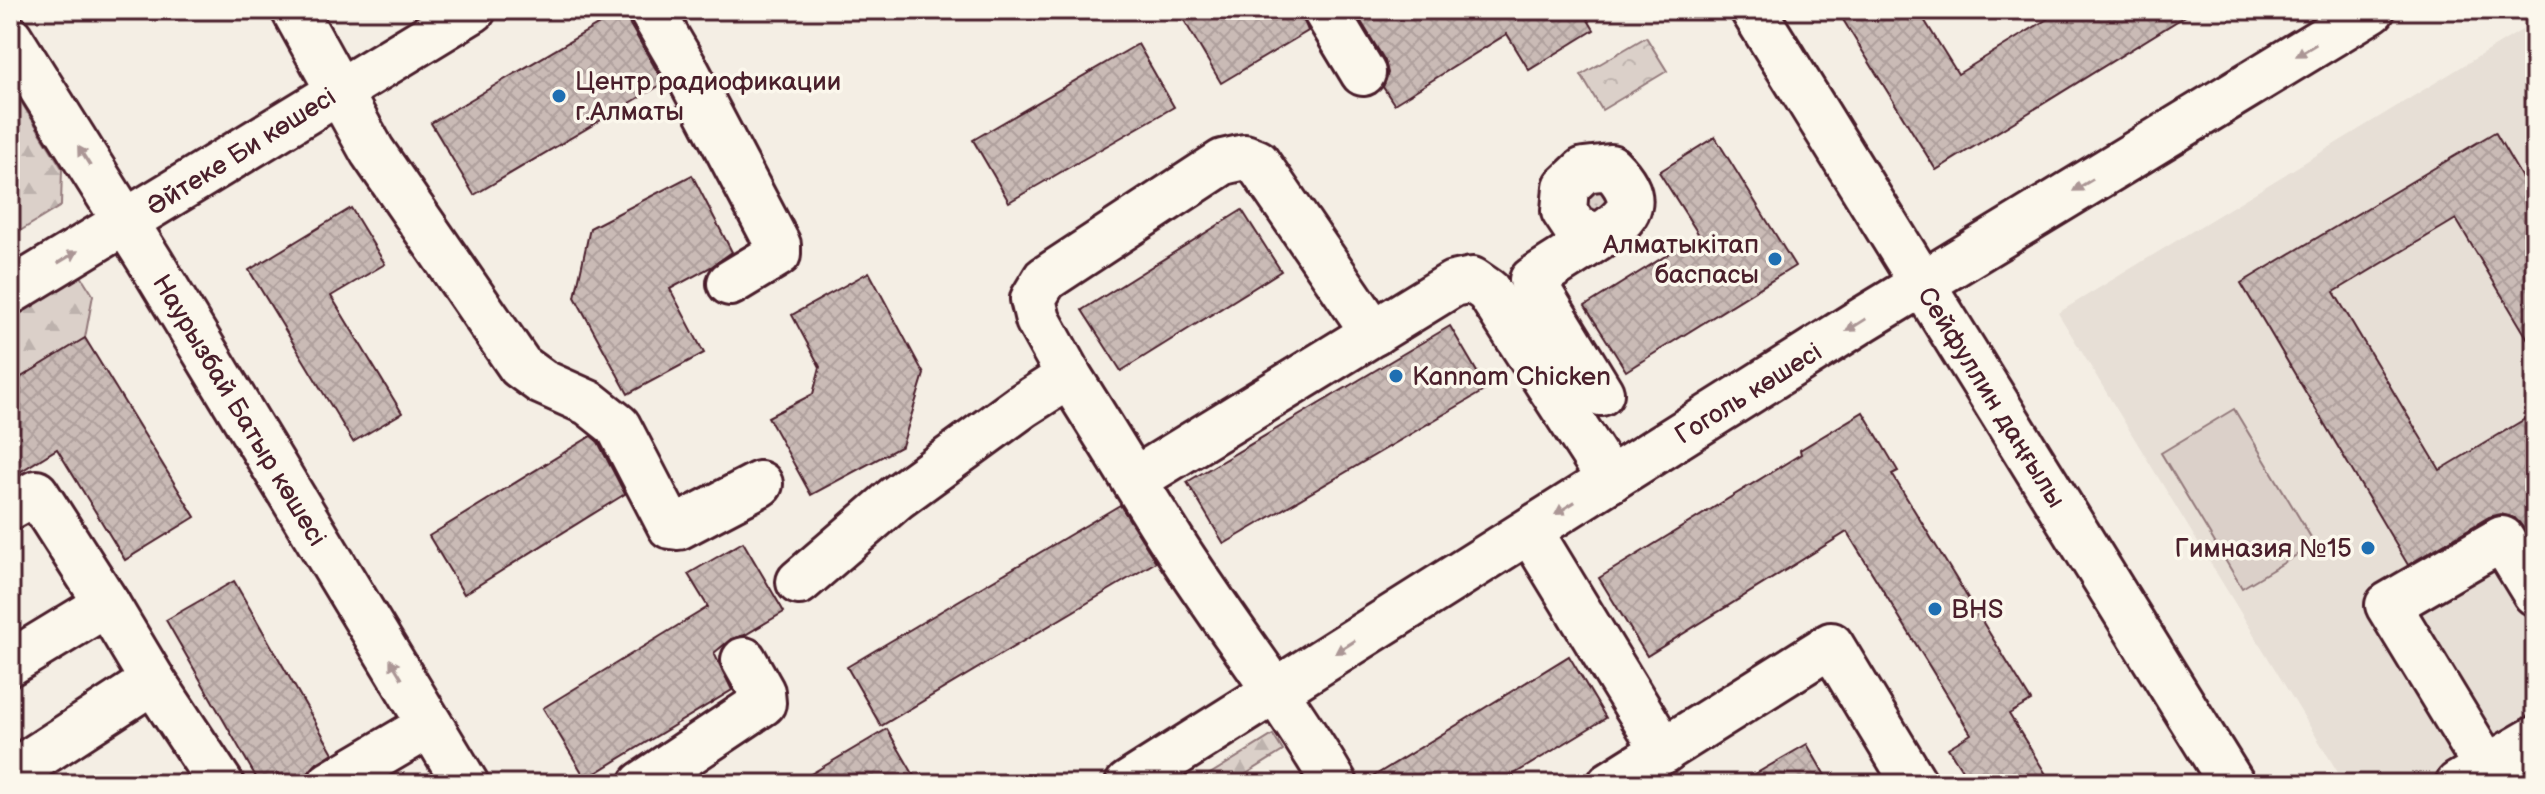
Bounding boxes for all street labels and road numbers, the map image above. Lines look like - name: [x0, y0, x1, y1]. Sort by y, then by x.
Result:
- street label: Әйтеке Би көшесі: [142, 82, 342, 223]
- street label: Наурызбай Батыр көшесі: [145, 269, 332, 552]
- street label: Сейфуллин даңғылы: [1910, 282, 2071, 514]
- street label: Гоголь көшесі: [1670, 337, 1828, 452]

